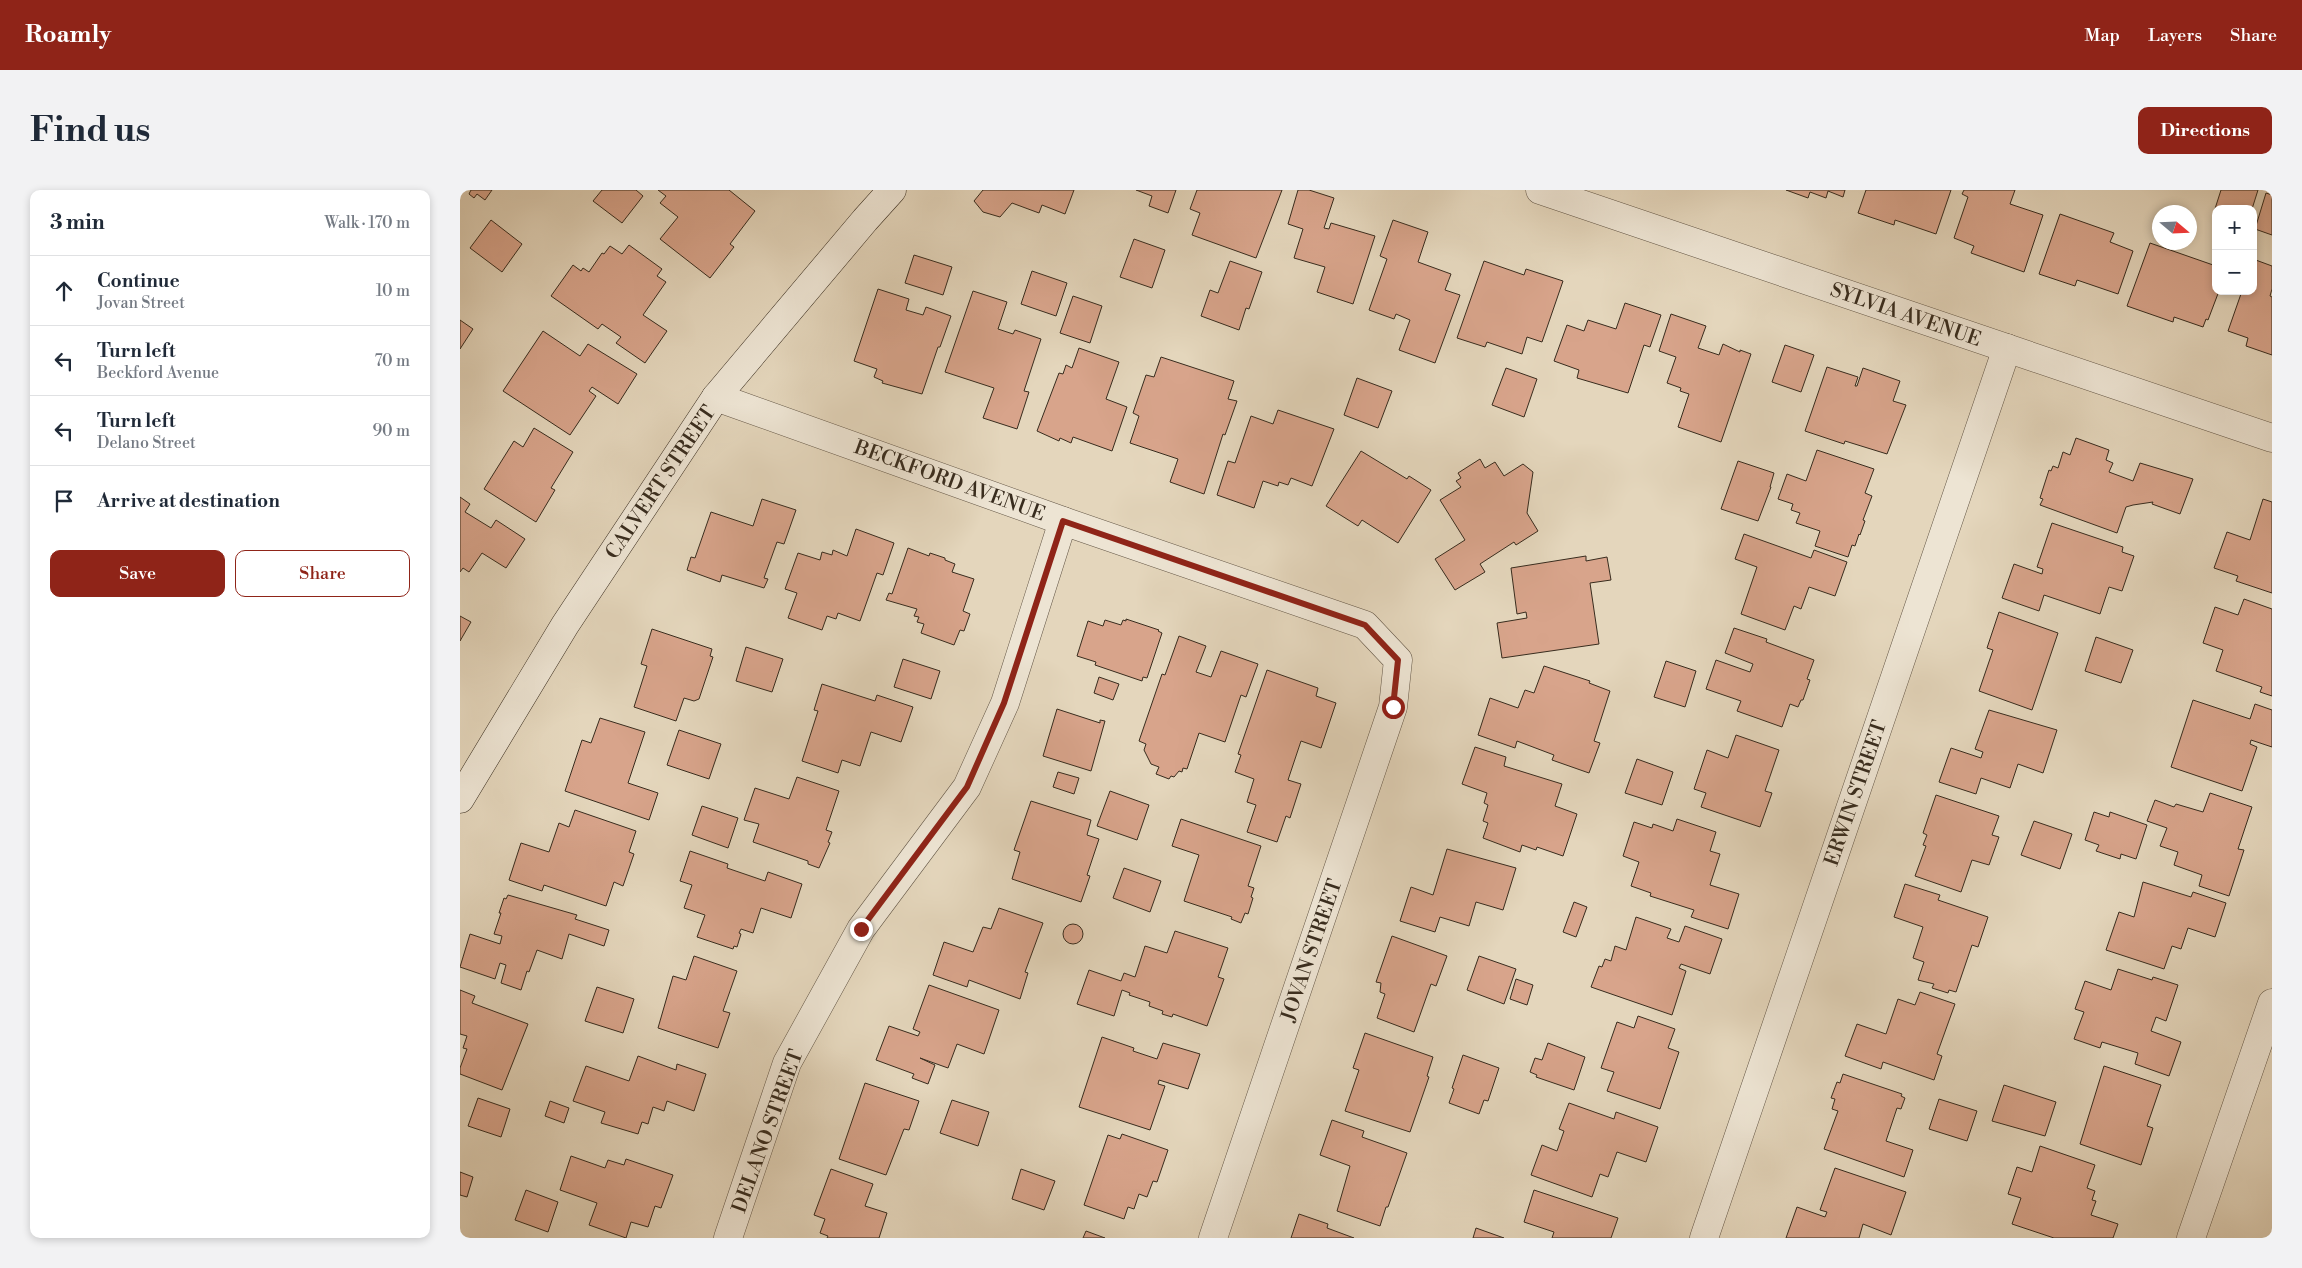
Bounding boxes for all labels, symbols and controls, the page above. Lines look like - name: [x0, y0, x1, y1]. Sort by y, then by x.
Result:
- text: Roamly: [25, 20, 111, 50]
- text: Map: [2085, 24, 2120, 47]
- text: Layers: [2148, 24, 2202, 47]
- text: Share: [2230, 24, 2277, 47]
- button: Directions: [2138, 107, 2272, 154]
- text: Find us: [30, 109, 150, 152]
- north arrow: [2152, 205, 2197, 250]
- map controls: [2212, 205, 2257, 295]
- button: +: [2212, 205, 2257, 250]
- text: 3 min: [50, 210, 105, 236]
- text: Walk · 170 m: [324, 213, 410, 233]
- button: −: [2212, 250, 2257, 295]
- text: Continue: [97, 269, 180, 293]
- icon: ahead: [50, 277, 78, 305]
- street label: SYLVIA AVENUE: [1827, 278, 1984, 353]
- text: 10 m: [376, 281, 410, 301]
- text: Jovan Street: [97, 293, 185, 313]
- text: Turn left: [97, 339, 176, 363]
- icon: left: [50, 347, 78, 375]
- text: 70 m: [374, 351, 410, 371]
- text: Beckford Avenue: [97, 363, 219, 383]
- street label: CALVERT STREET: [601, 401, 722, 564]
- text: Turn left: [97, 409, 176, 433]
- icon: left: [50, 417, 78, 445]
- text: 90 m: [372, 421, 410, 441]
- text: Delano Street: [97, 433, 196, 453]
- street label: BECKFORD AVENUE: [850, 435, 1048, 528]
- icon: arrive: [50, 487, 78, 515]
- text: Arrive at destination: [97, 489, 280, 513]
- button: Save: [50, 550, 225, 597]
- button: Share: [235, 550, 410, 597]
- route start: [1382, 696, 1405, 719]
- street label: ERWIN STREET: [1820, 717, 1893, 870]
- street label: JOVAN STREET: [1276, 876, 1348, 1026]
- route end: [850, 918, 873, 941]
- street label: DELANO STREET: [727, 1046, 810, 1217]

